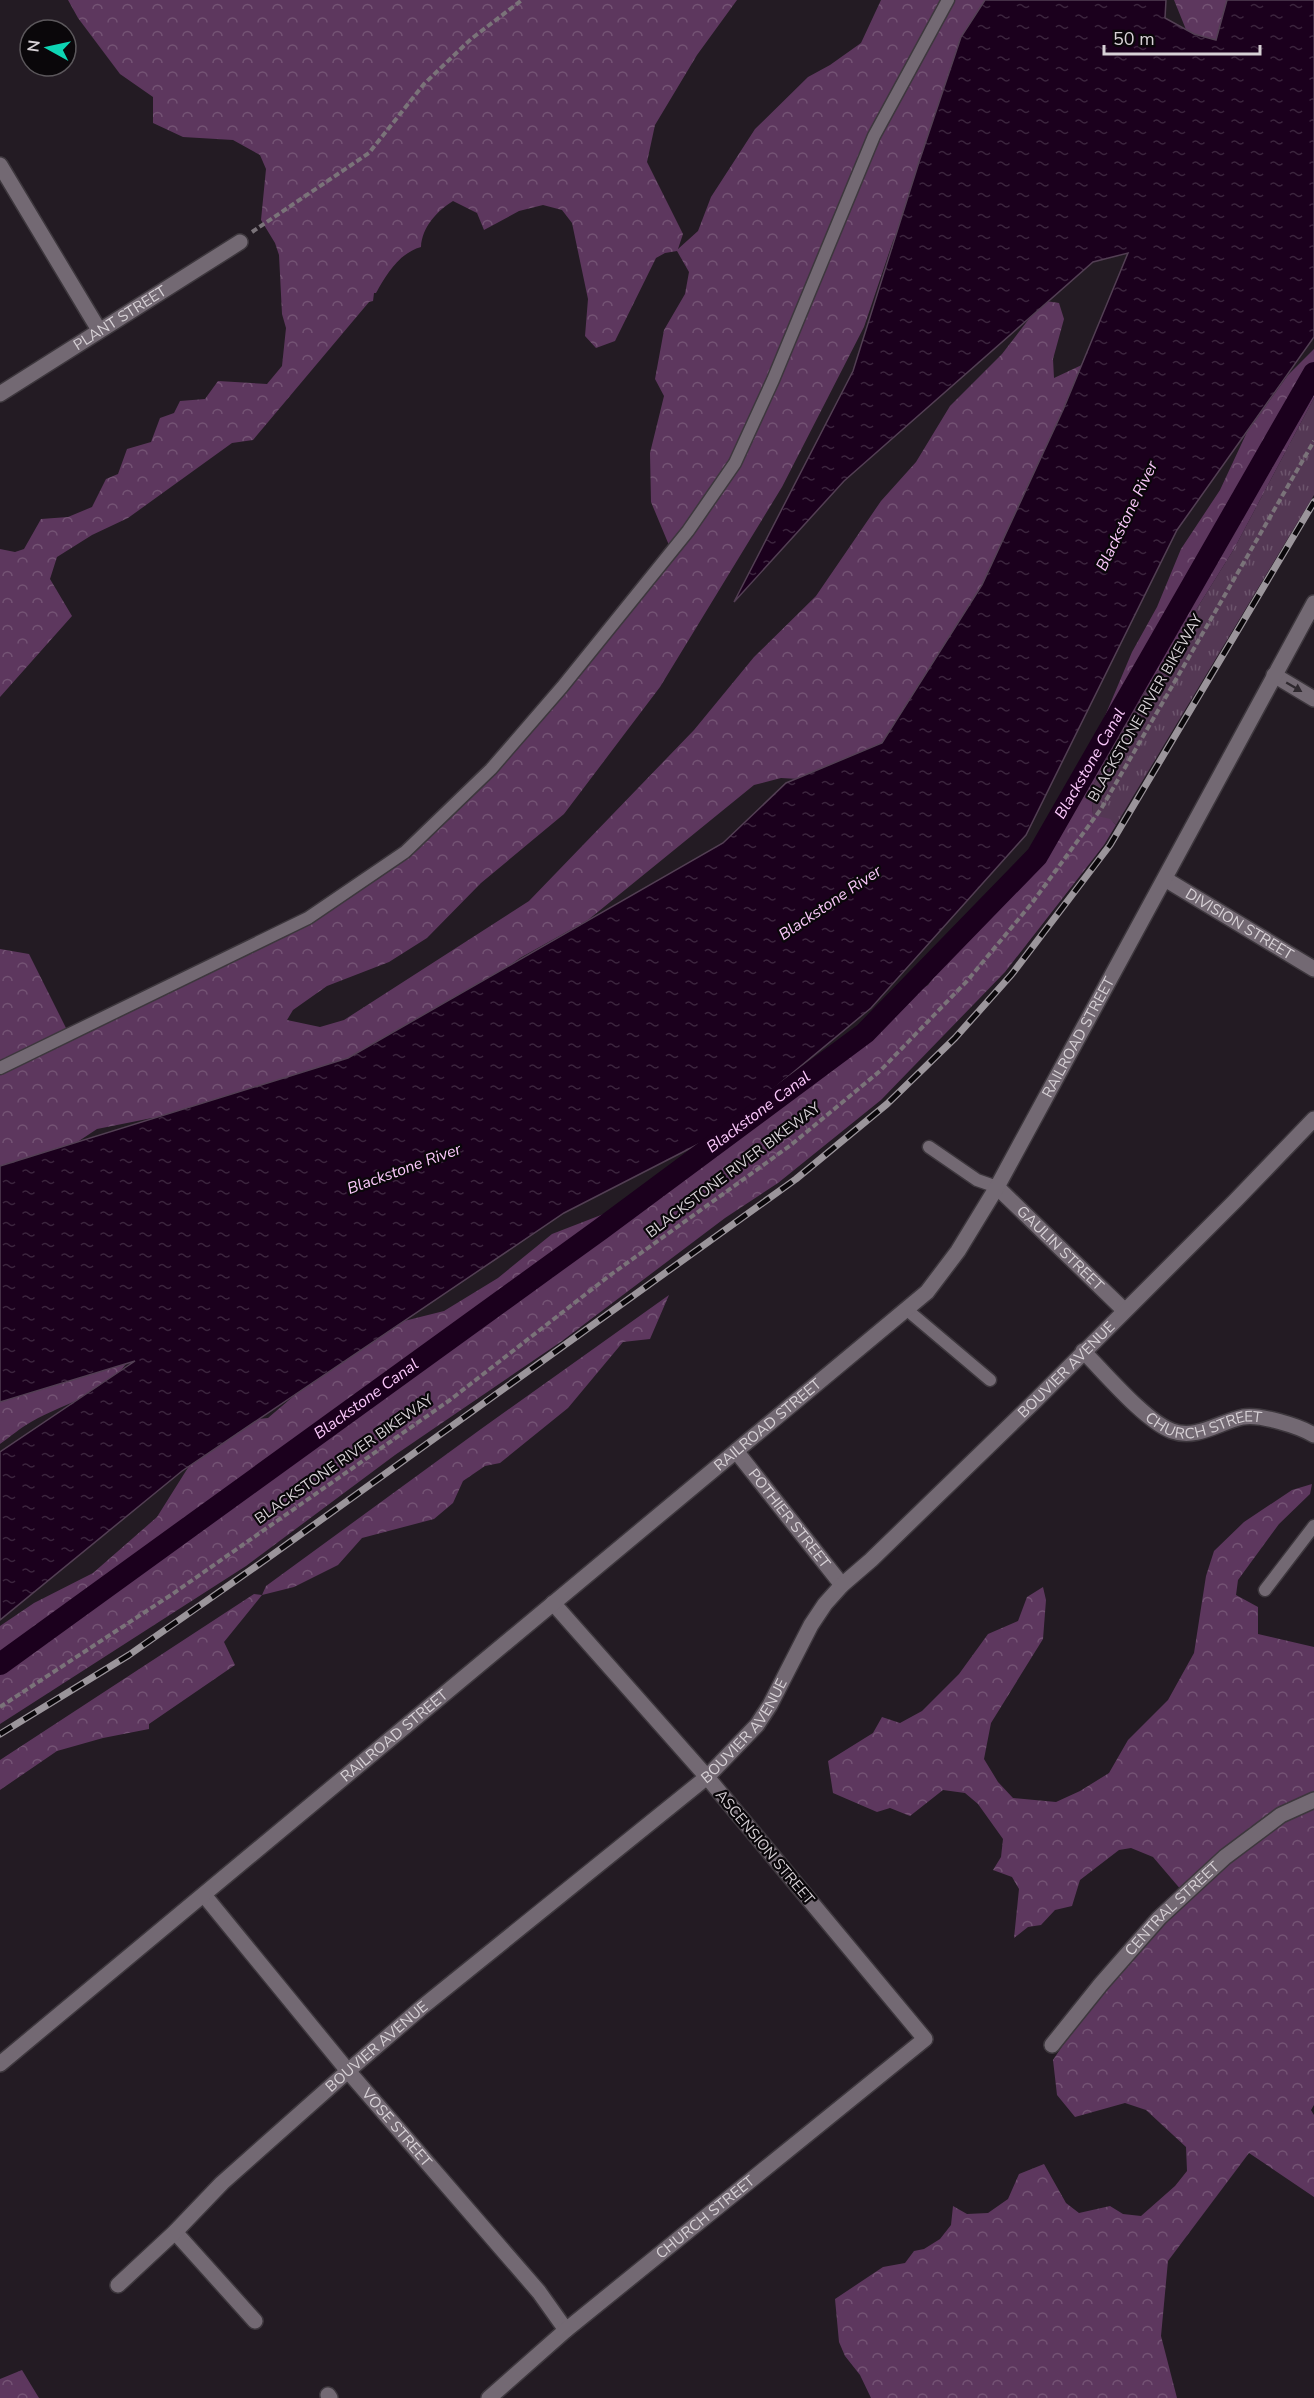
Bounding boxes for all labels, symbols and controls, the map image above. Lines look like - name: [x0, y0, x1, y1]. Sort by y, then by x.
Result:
- north arrow: [18, 18, 78, 78]
- scale bar: [1104, 18, 1260, 56]
- text: 50 m: [1113, 27, 1155, 51]
- text: N: [22, 39, 46, 54]
- street label: PLANT STREET: [70, 281, 170, 355]
- water label: Blackstone River: [1091, 456, 1164, 575]
- street label: BLACKSTONE RIVER BIKEWAY: [1083, 610, 1208, 806]
- one-way arrow: [1286, 682, 1302, 693]
- water label: Blackstone Canal: [1049, 704, 1131, 823]
- water label: Blackstone River: [774, 860, 887, 946]
- street label: DIVISION STREET: [1182, 884, 1297, 964]
- street label: RAILROAD STREET: [1037, 973, 1119, 1101]
- water label: Blackstone Canal: [702, 1066, 815, 1158]
- street label: BLACKSTONE RIVER BIKEWAY: [642, 1097, 825, 1242]
- water label: Blackstone River: [344, 1138, 465, 1200]
- street label: GAULIN STREET: [1012, 1201, 1108, 1295]
- street label: BOUVIER AVENUE: [1013, 1317, 1119, 1422]
- water label: Blackstone Canal: [309, 1353, 423, 1444]
- street label: RAILROAD STREET: [710, 1374, 826, 1475]
- street label: BLACKSTONE RIVER BIKEWAY: [251, 1389, 438, 1529]
- street label: CHURCH STREET: [1141, 1406, 1263, 1444]
- street label: POTHIER STREET: [744, 1465, 835, 1572]
- street label: BOUVIER AVENUE: [697, 1675, 792, 1788]
- street label: RAILROAD STREET: [336, 1685, 452, 1786]
- street label: ASCENSION STREET: [711, 1785, 819, 1909]
- street label: CENTRAL STREET: [1120, 1857, 1224, 1960]
- street label: BOUVIER AVENUE: [321, 1996, 432, 2096]
- street label: VOSE STREET: [357, 2083, 436, 2171]
- street label: CHURCH STREET: [651, 2171, 759, 2263]

